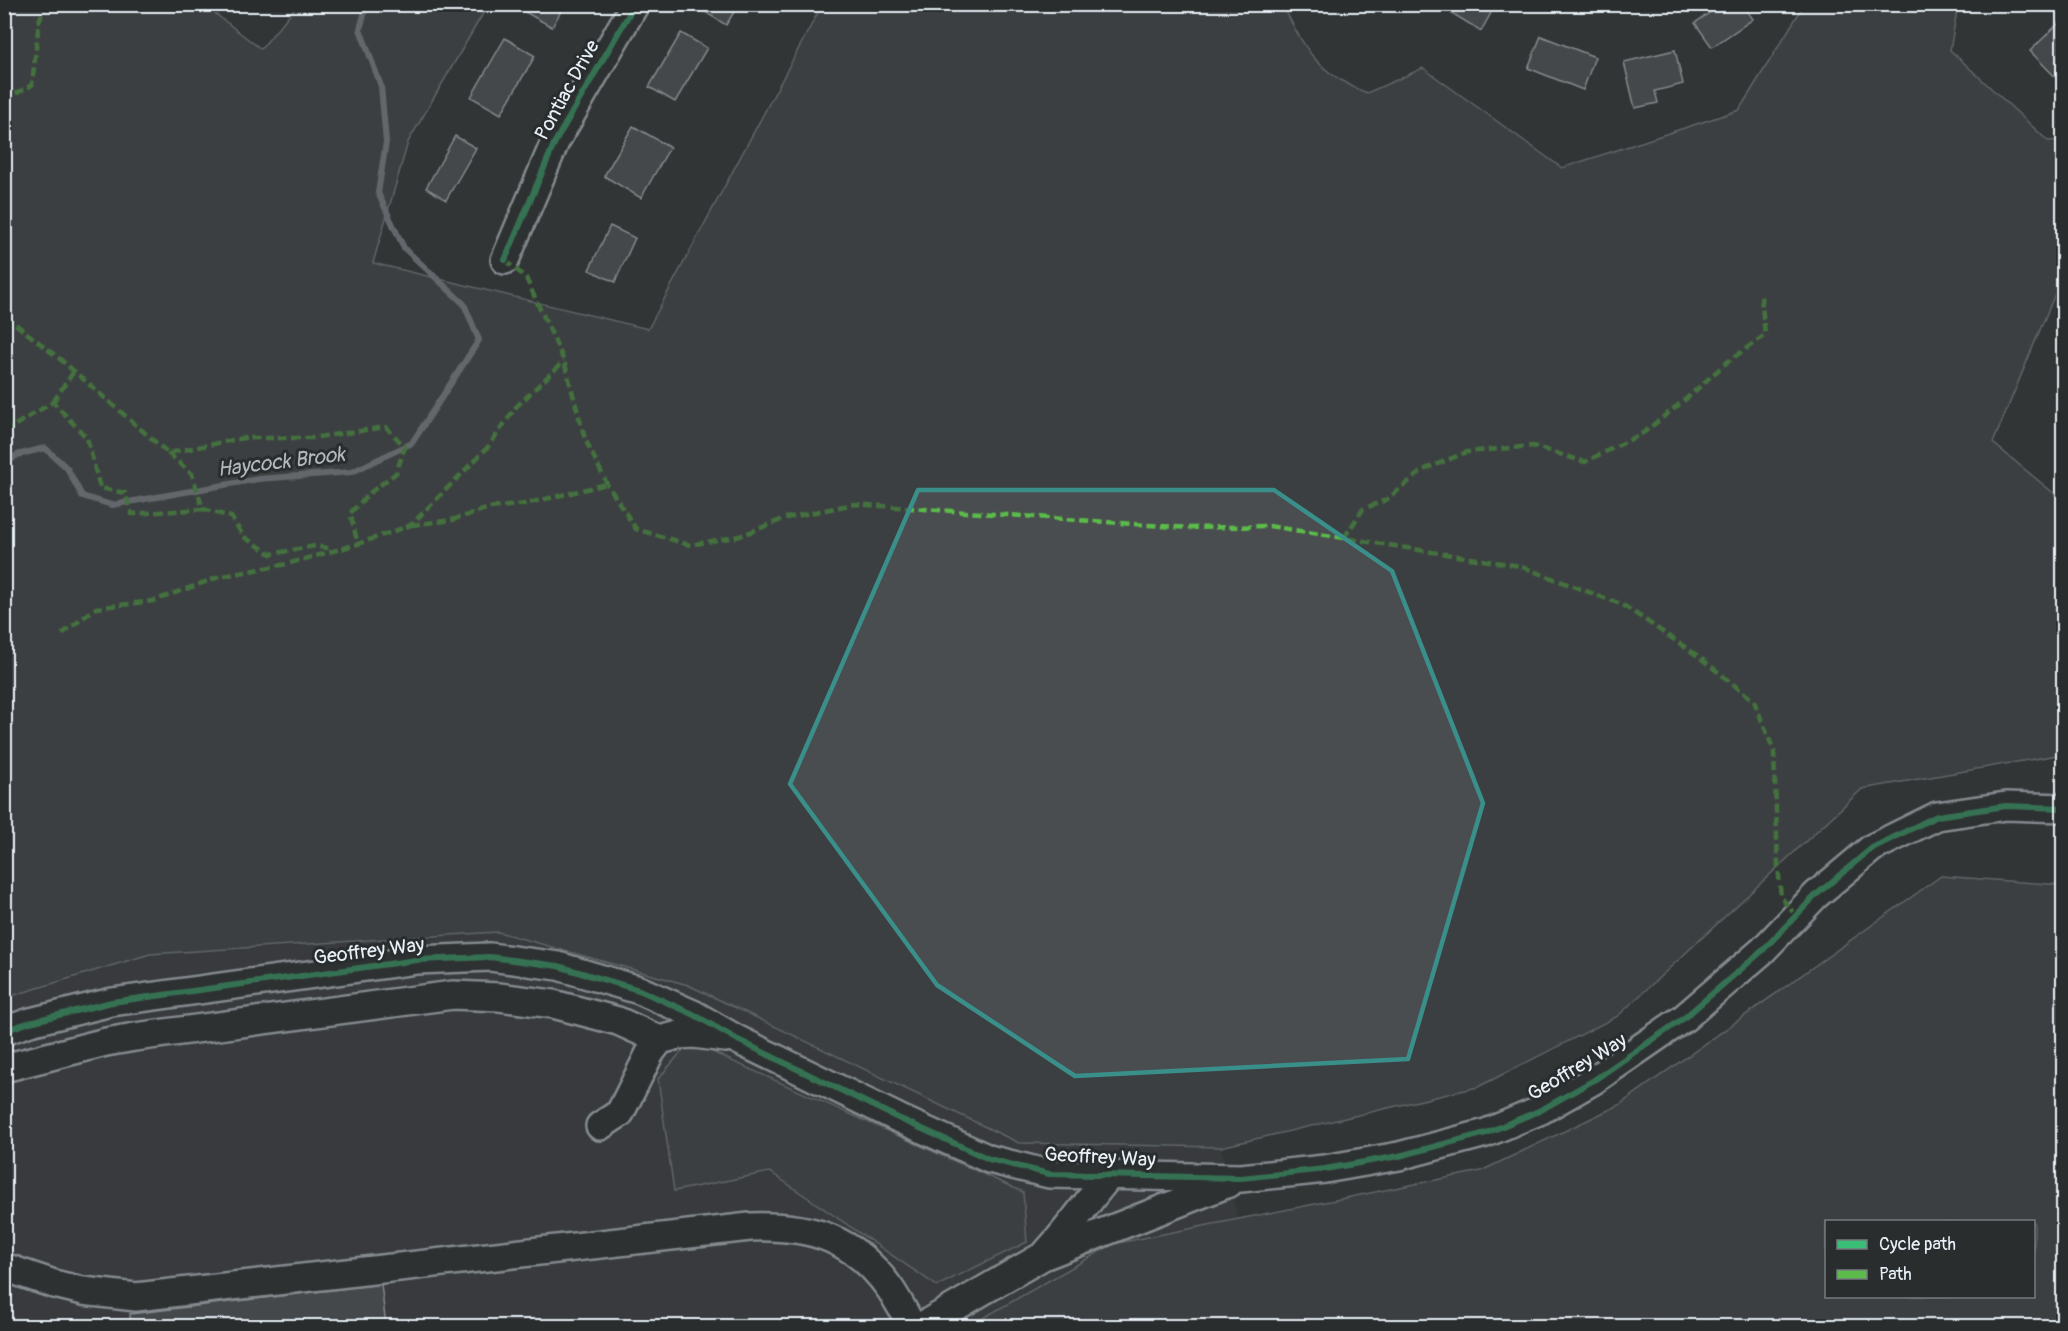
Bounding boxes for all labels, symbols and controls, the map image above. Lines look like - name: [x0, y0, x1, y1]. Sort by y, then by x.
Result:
- street label: Pontiac Drive: [529, 35, 605, 145]
- water label: Haycock Brook: [216, 441, 349, 483]
- street label: Geoffrey Way: [312, 932, 426, 970]
- street label: Geoffrey Way: [1523, 1027, 1632, 1106]
- street label: Geoffrey Way: [1044, 1142, 1157, 1172]
- legend: [1825, 1220, 2035, 1298]
- text: Cycle path: [1879, 1233, 1956, 1256]
- text: Path: [1879, 1263, 1912, 1286]

